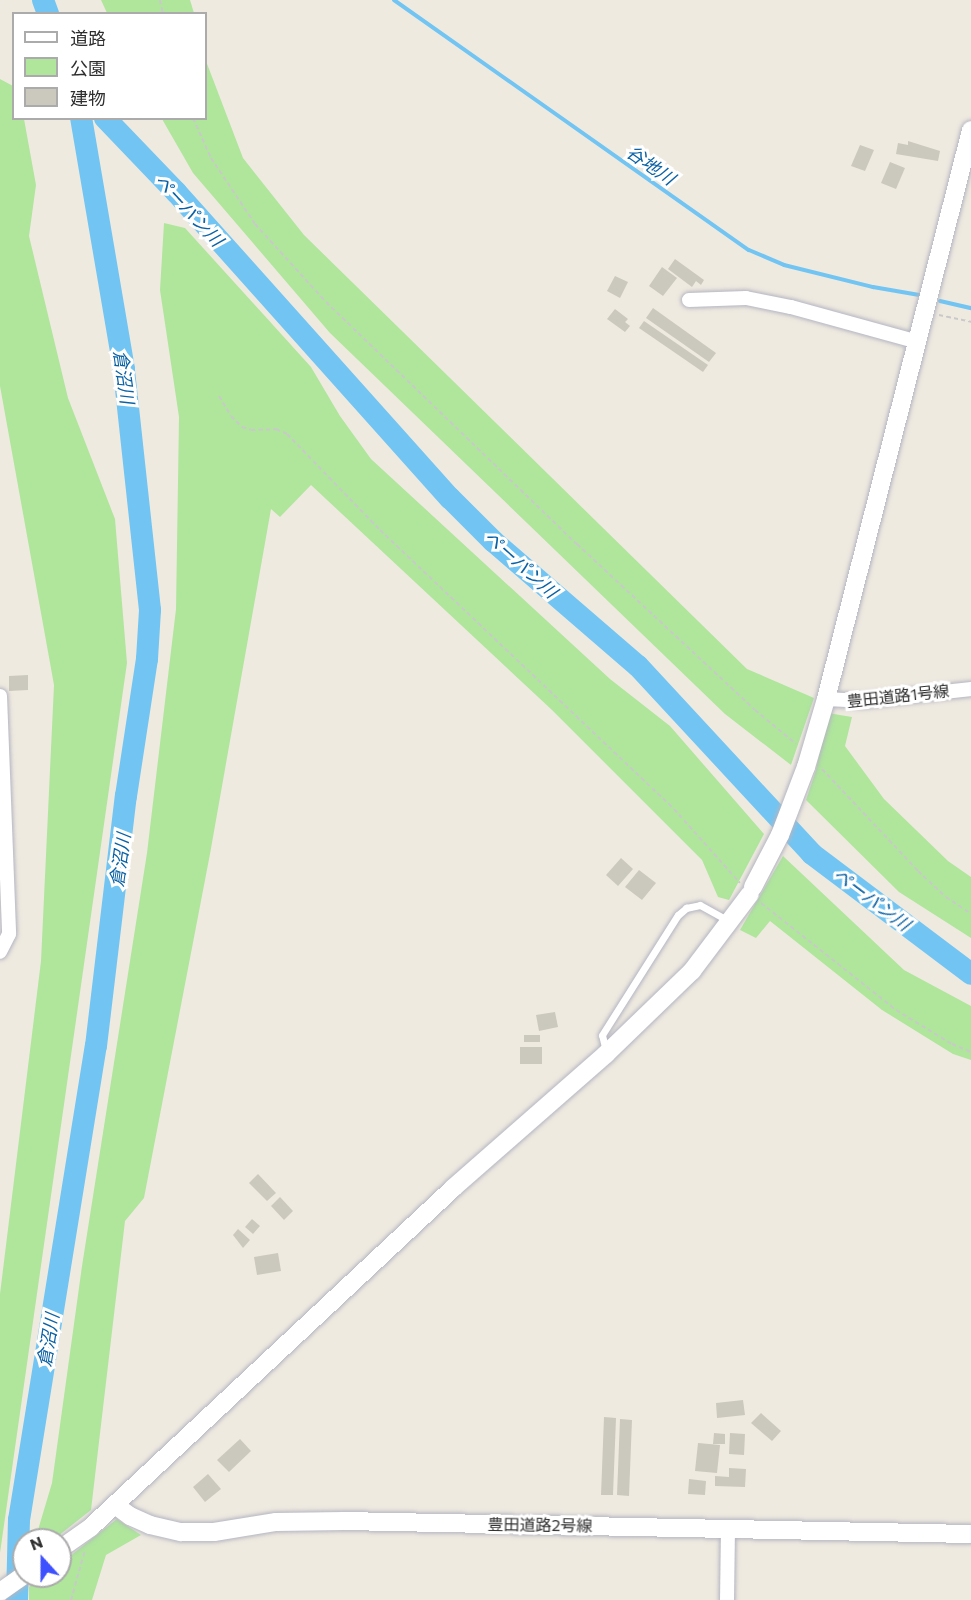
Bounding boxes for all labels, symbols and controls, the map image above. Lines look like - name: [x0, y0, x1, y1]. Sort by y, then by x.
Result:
- legend: [12, 12, 207, 120]
- text: 道路: [70, 27, 106, 49]
- text: 公園: [70, 57, 106, 79]
- text: 建物: [70, 87, 106, 109]
- water label: 谷地川: [623, 141, 679, 189]
- water label: ペーパン川: [150, 170, 228, 250]
- water label: 倉沼川: [110, 349, 138, 405]
- water label: ペーパン川: [480, 526, 562, 602]
- street label: 豊田道路1号線: [846, 681, 950, 711]
- water label: 倉沼川: [106, 832, 134, 888]
- water label: ペーパン川: [830, 863, 914, 935]
- water label: 倉沼川: [33, 1312, 63, 1368]
- street label: 豊田道路2号線: [487, 1514, 593, 1536]
- north arrow: [12, 1528, 72, 1588]
- text: N: [27, 1532, 45, 1554]

